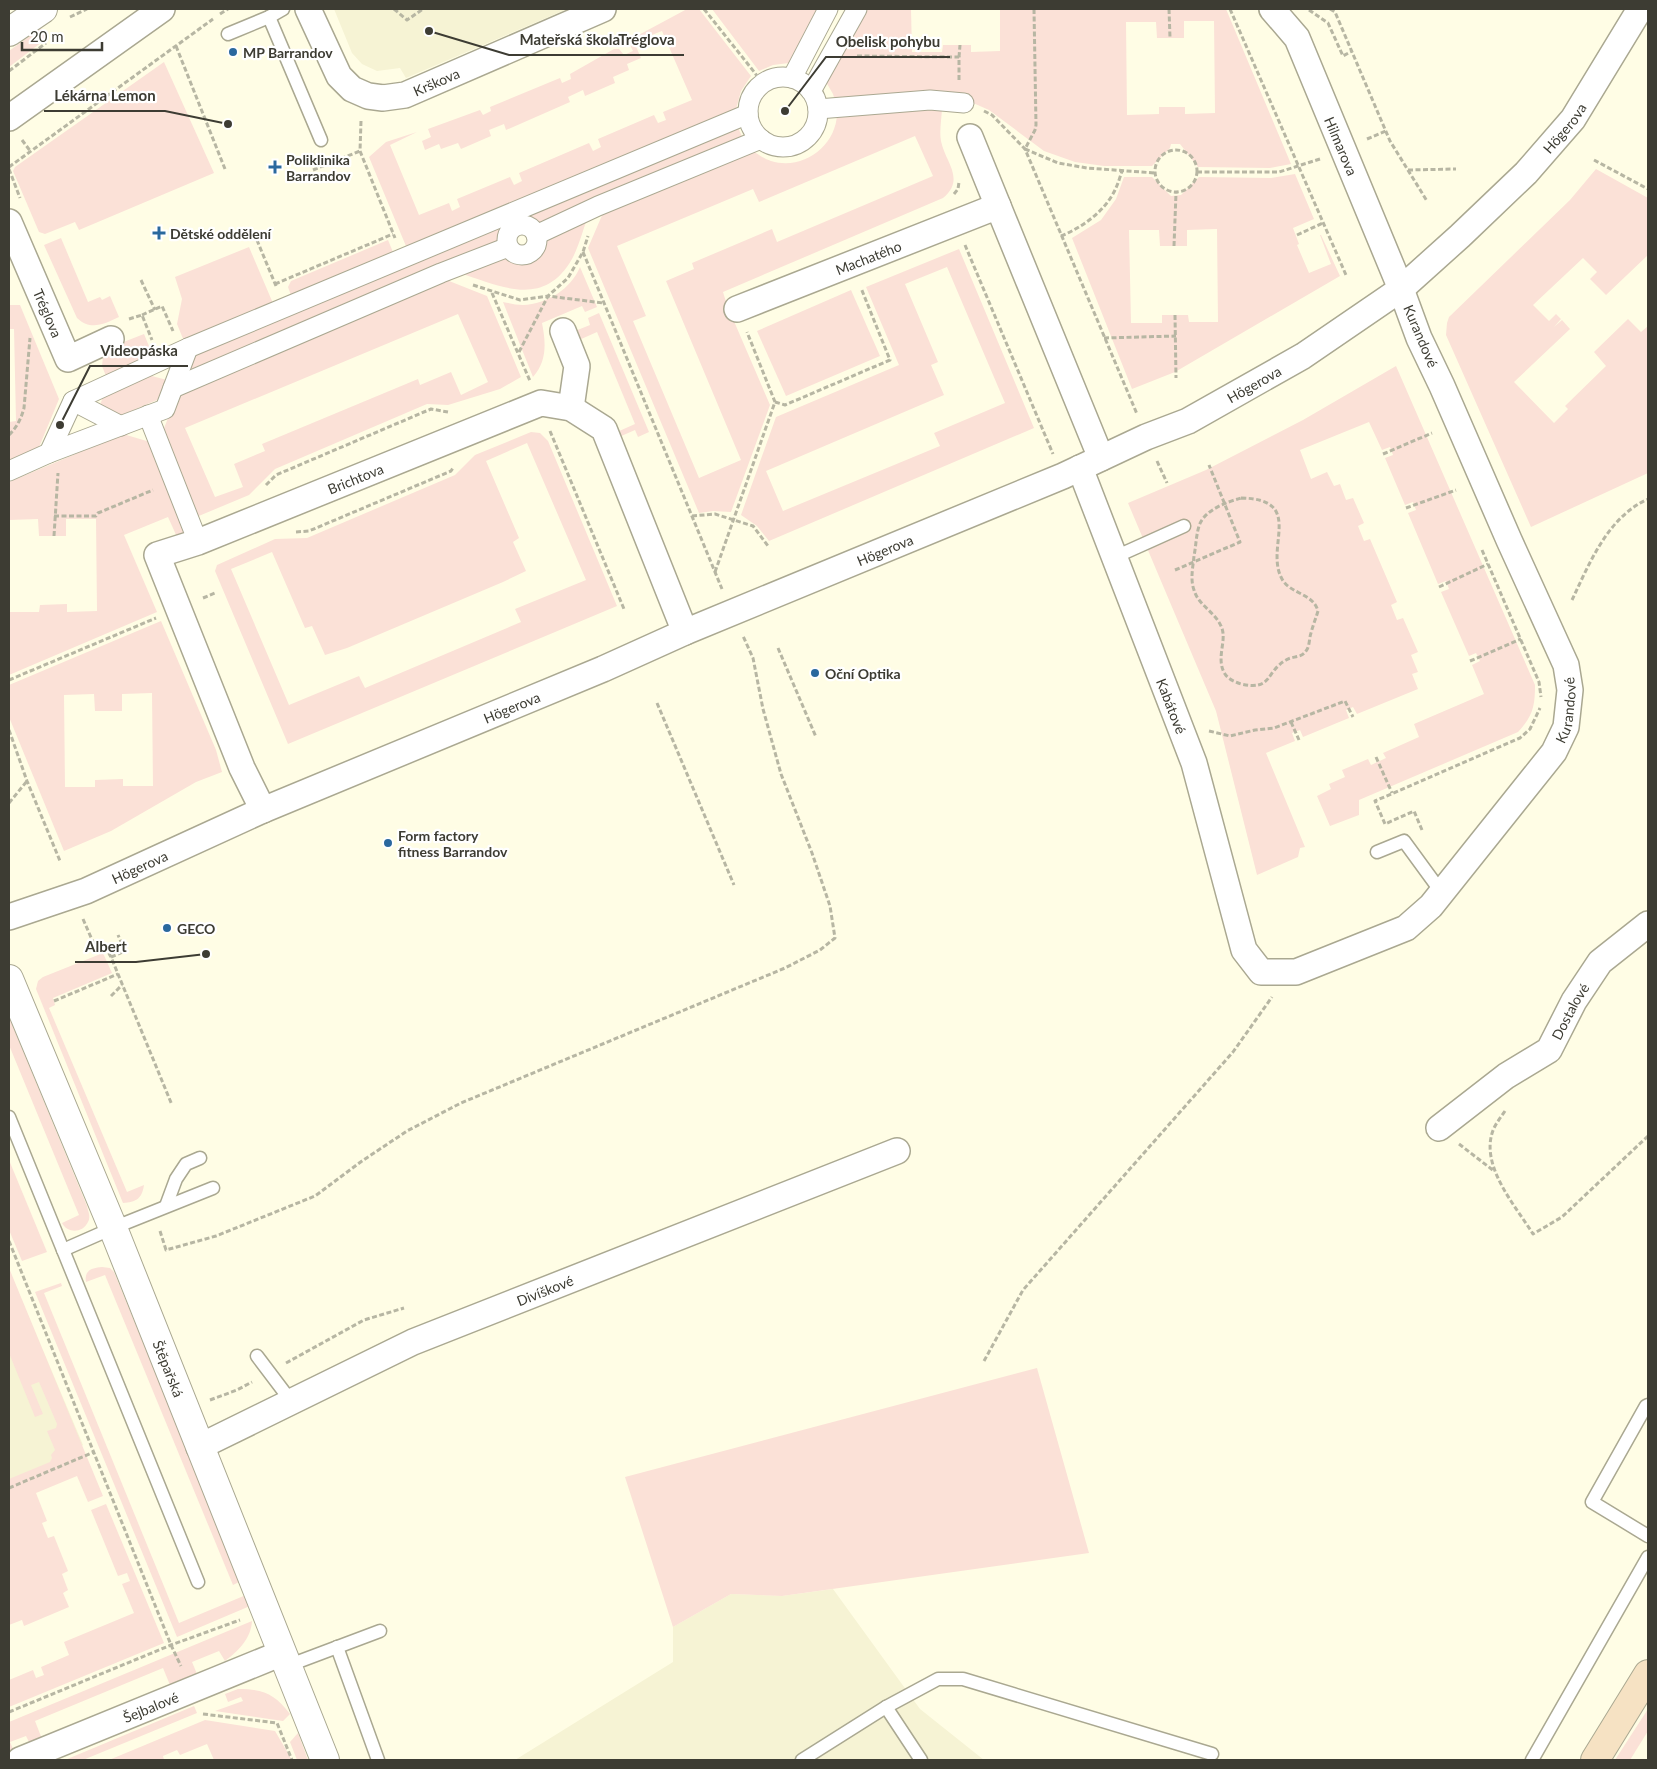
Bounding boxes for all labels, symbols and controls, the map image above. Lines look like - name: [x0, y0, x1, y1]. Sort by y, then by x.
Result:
- scale bar: [22, 20, 102, 52]
- callout: Mateřská školaTréglova: [509, 25, 684, 55]
- text: 20 m: [30, 27, 64, 45]
- callout: Obelisk pohybu: [826, 27, 950, 57]
- text: Mateřská školaTréglova: [519, 30, 675, 48]
- text: Obelisk pohybu: [836, 32, 940, 50]
- place label: MP Barrandov: [243, 44, 333, 61]
- marker: MP Barrandov: [227, 46, 239, 58]
- street label: Krškova: [410, 64, 462, 99]
- callout: Lékárna Lemon: [44, 81, 165, 111]
- text: Lékárna Lemon: [54, 86, 156, 104]
- street label: Högerova: [1539, 100, 1589, 156]
- street label: Hilmarova: [1321, 114, 1361, 178]
- place label: Poliklinika Barrandov: [286, 151, 351, 184]
- marker: Poliklinika Barrandov: [268, 160, 282, 174]
- place label: Dětské oddělení: [170, 225, 273, 242]
- marker: Dětské oddělení: [152, 226, 166, 240]
- street label: Machatého: [833, 237, 904, 278]
- street label: Tréglova: [30, 286, 66, 340]
- street label: Kurandové: [1400, 302, 1442, 370]
- callout: Videopáska: [90, 336, 188, 366]
- text: Videopáska: [99, 341, 178, 359]
- street label: Högerova: [1224, 362, 1284, 406]
- street label: Brichtova: [325, 459, 386, 497]
- street label: Högerova: [854, 530, 916, 569]
- place label: Oční Optika: [825, 665, 900, 682]
- marker: Oční Optika: [809, 667, 821, 679]
- street label: Kabátové: [1154, 676, 1190, 736]
- street label: Kurandové: [1551, 676, 1579, 746]
- street label: Högerova: [481, 688, 542, 726]
- place label: Form factory fitness Barrandov: [398, 827, 508, 860]
- marker: Form factory fitness Barrandov: [382, 837, 394, 849]
- street label: Högerova: [109, 846, 170, 887]
- place label: GECO: [177, 920, 215, 937]
- marker: GECO: [161, 922, 173, 934]
- callout: Albert: [75, 932, 136, 962]
- text: Albert: [84, 937, 127, 955]
- street label: Dostalové: [1547, 980, 1592, 1042]
- street label: Divíškové: [514, 1271, 576, 1309]
- street label: Štěpařská: [150, 1338, 188, 1399]
- street label: Šejbalové: [120, 1688, 181, 1726]

